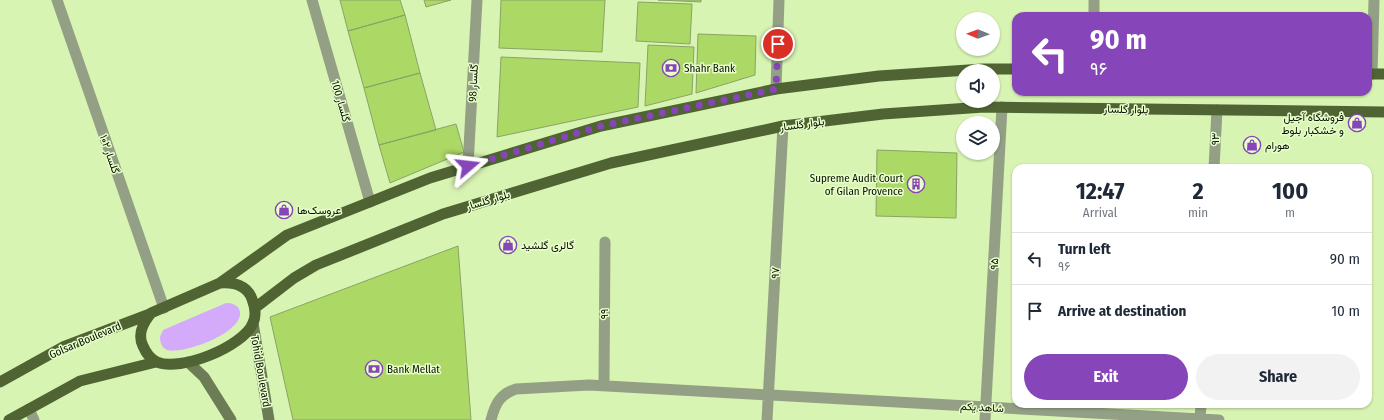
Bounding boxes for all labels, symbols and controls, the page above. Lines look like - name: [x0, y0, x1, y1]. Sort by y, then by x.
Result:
- north arrow: [956, 12, 1000, 56]
- map controls: [956, 12, 1000, 160]
- text: 90 m: [1090, 23, 1147, 56]
- pin: [761, 27, 795, 61]
- icon: left: [1024, 28, 1076, 80]
- icon: arrive: [767, 33, 789, 55]
- bank icon: Shahr Bank: [661, 58, 681, 78]
- text: ۹۶: [1090, 58, 1107, 80]
- place label: Shahr Bank: [684, 62, 736, 75]
- street label: گلسار 98: [466, 64, 481, 102]
- button: sound: [956, 64, 1000, 108]
- street label: گلسار 100: [328, 79, 353, 124]
- street label: بلوار گلسار: [1102, 103, 1149, 116]
- place label: فروشگاه آجیل و خشکبار بلوط: [1281, 111, 1344, 137]
- shop icon: فروشگاه آجیل و خشکبار بلوط: [1347, 113, 1367, 133]
- street label: بلوار گلسار: [778, 115, 825, 134]
- button: layers: [956, 116, 1000, 160]
- street label: ۹۳: [1209, 132, 1222, 146]
- street label: گلسار ۱۰۲: [97, 133, 122, 176]
- shop icon: هورام: [1242, 135, 1262, 155]
- place label: هورام: [1265, 139, 1290, 153]
- position arrow: [447, 145, 489, 187]
- place label: Supreme Audit Court of Gilan Provence: [810, 172, 903, 198]
- building icon: Supreme Audit Court of Gilan Provence: [906, 174, 926, 194]
- text: 12:47: [1076, 177, 1124, 205]
- text: 2: [1193, 177, 1204, 205]
- text: 100: [1272, 177, 1308, 205]
- street label: بلوار گلسار: [464, 188, 511, 214]
- shop icon: عروسک‌ها: [274, 200, 294, 220]
- place label: عروسک‌ها: [297, 204, 342, 217]
- text: Arrival: [1083, 205, 1117, 220]
- text: min: [1188, 205, 1208, 220]
- text: m: [1285, 205, 1295, 220]
- shop icon: گالری گلشید: [498, 235, 518, 255]
- place label: گالری گلشید: [521, 239, 574, 252]
- text: Turn left: [1058, 240, 1111, 258]
- icon: left: [1024, 248, 1046, 270]
- text: 90 m: [1330, 250, 1360, 268]
- street label: ۹۵: [988, 258, 1001, 270]
- text: ۹۶: [1058, 259, 1071, 274]
- street label: ۹۷: [769, 266, 782, 279]
- icon: arrive: [1024, 300, 1046, 322]
- text: Arrive at destination: [1058, 302, 1186, 320]
- text: 10 m: [1331, 302, 1360, 320]
- street label: ۹۹: [598, 309, 611, 319]
- street label: Golsar Boulevard: [47, 319, 123, 361]
- street label: Tohid Boulevard: [248, 334, 273, 408]
- button: Exit: [1024, 354, 1188, 400]
- button: Share: [1196, 354, 1360, 400]
- bank icon: Bank Mellat: [364, 359, 384, 379]
- place label: Bank Mellat: [387, 363, 440, 376]
- street label: شاهد یکم: [960, 400, 1004, 416]

